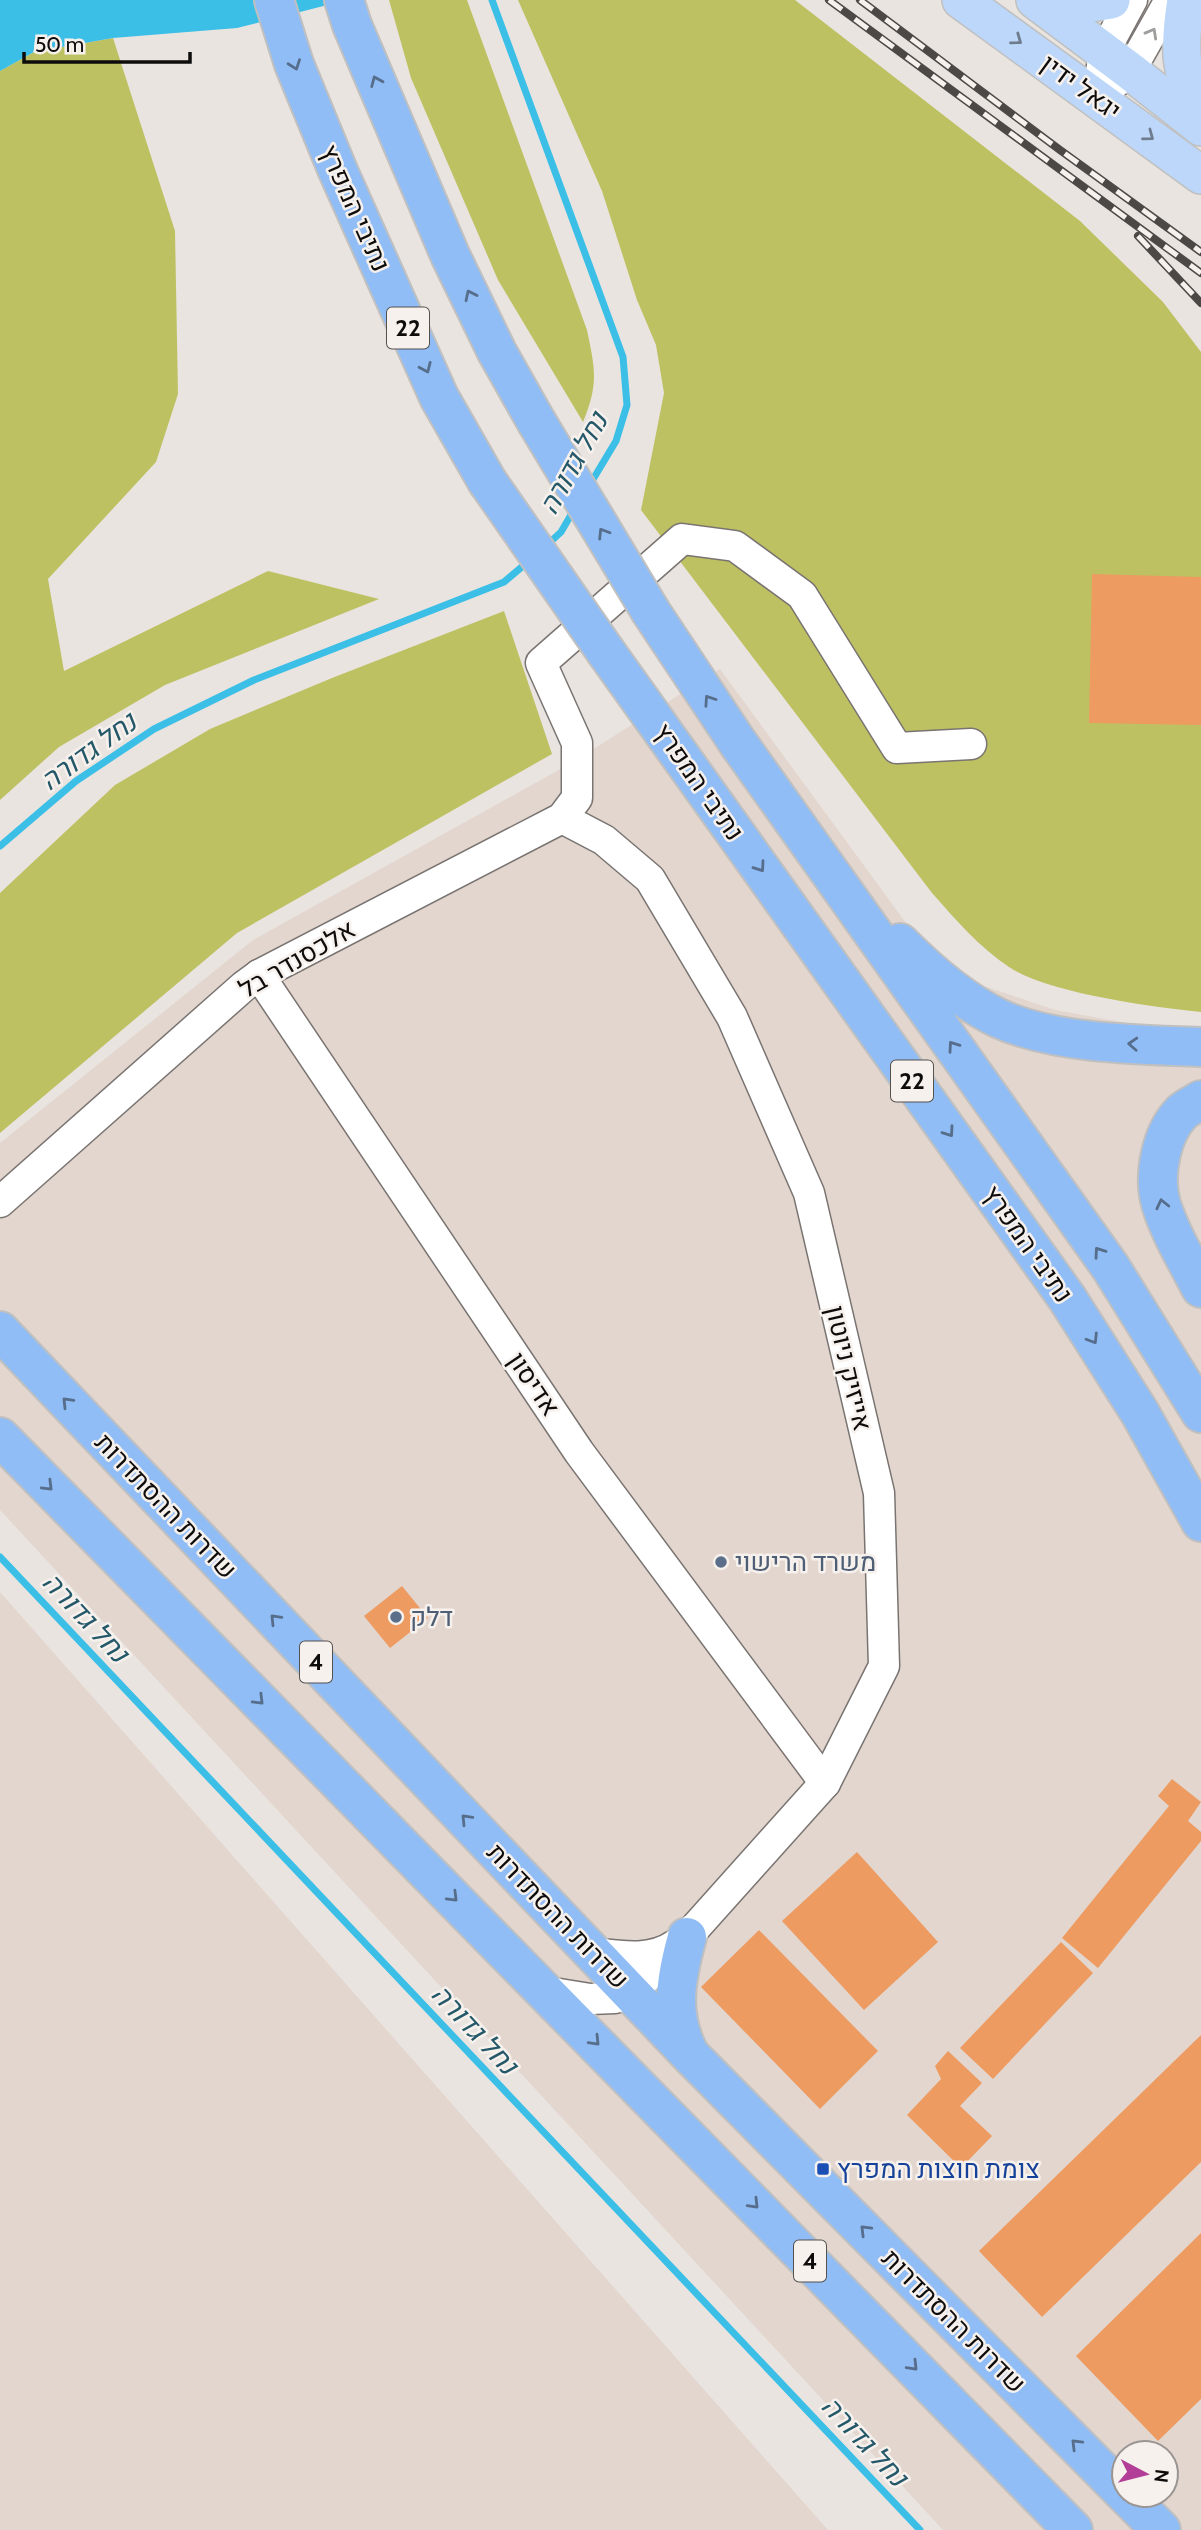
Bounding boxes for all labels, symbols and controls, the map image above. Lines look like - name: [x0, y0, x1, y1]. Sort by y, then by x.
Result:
- scale bar: [24, 21, 191, 65]
- one-way arrow: [1144, 28, 1157, 40]
- text: 50 m: [35, 32, 84, 57]
- one-way arrow: [1009, 32, 1022, 44]
- street label: יגאל ידין: [1035, 47, 1127, 127]
- one-way arrow: [287, 58, 301, 70]
- one-way arrow: [370, 76, 384, 88]
- one-way arrow: [1141, 128, 1154, 140]
- street label: נתיבי המפרץ: [313, 140, 397, 276]
- one-way arrow: [464, 290, 478, 302]
- road number: 22: [387, 307, 429, 348]
- one-way arrow: [418, 360, 432, 373]
- water label: נחל גדורה: [531, 405, 616, 520]
- one-way arrow: [598, 528, 611, 541]
- one-way arrow: [705, 695, 718, 708]
- water label: נחל גדורה: [33, 704, 144, 797]
- street label: נתיבי המפרץ: [647, 717, 751, 847]
- one-way arrow: [752, 859, 764, 872]
- street label: אלכסנדר בל: [233, 913, 361, 1005]
- one-way arrow: [1127, 1037, 1138, 1052]
- one-way arrow: [949, 1041, 961, 1054]
- road number: 22: [891, 1060, 933, 1101]
- one-way arrow: [940, 1124, 953, 1137]
- street label: נתיבי המפרץ: [976, 1179, 1080, 1309]
- one-way arrow: [1156, 1198, 1171, 1210]
- one-way arrow: [1095, 1247, 1107, 1260]
- street label: אייזיק ניוטון: [819, 1302, 879, 1434]
- one-way arrow: [1084, 1331, 1097, 1344]
- street label: אדיסון: [501, 1346, 567, 1422]
- one-way arrow: [63, 1397, 76, 1410]
- street label: שדרות ההסתדרות: [88, 1426, 244, 1586]
- one-way arrow: [40, 1477, 53, 1490]
- place label: משרד הרישוי: [735, 1546, 876, 1578]
- marker: משרד הרישוי: [713, 1554, 729, 1570]
- water label: נחל גדורה: [36, 1565, 138, 1671]
- place label: דלק: [410, 1601, 453, 1633]
- marker: דלק: [388, 1609, 404, 1625]
- one-way arrow: [271, 1614, 284, 1627]
- road number: 4: [300, 1642, 332, 1682]
- one-way arrow: [251, 1692, 264, 1705]
- one-way arrow: [462, 1814, 474, 1827]
- street label: שדרות ההסתדרות: [480, 1836, 636, 1996]
- one-way arrow: [445, 1889, 458, 1902]
- water label: נחל גדורה: [425, 1977, 527, 2083]
- one-way arrow: [587, 2033, 600, 2046]
- place label: צומת חוצות המפרץ: [837, 2153, 1040, 2185]
- marker: צומת חוצות המפרץ: [815, 2161, 831, 2177]
- one-way arrow: [746, 2195, 759, 2208]
- one-way arrow: [860, 2225, 873, 2238]
- road number: 4: [794, 2240, 826, 2282]
- street label: שדרות ההסתדרות: [875, 2242, 1033, 2400]
- one-way arrow: [905, 2358, 918, 2371]
- water label: נחל גדורה: [815, 2389, 917, 2495]
- north arrow: [1110, 2439, 1180, 2509]
- one-way arrow: [1072, 2440, 1084, 2452]
- text: N: [1149, 2468, 1174, 2484]

